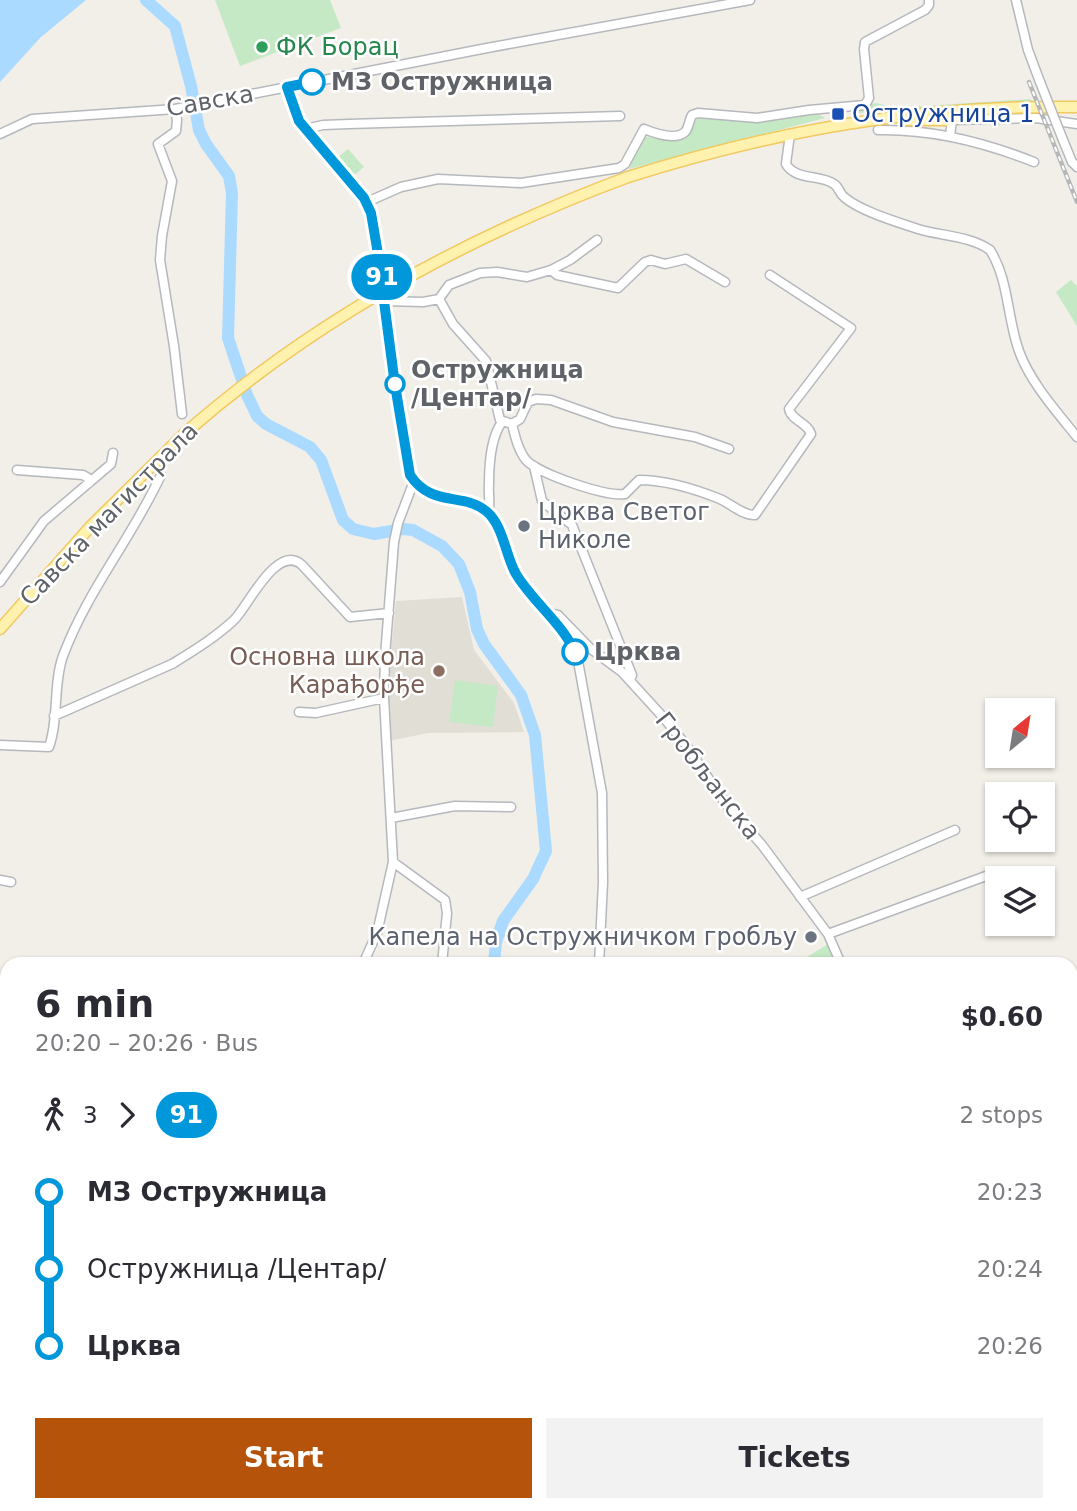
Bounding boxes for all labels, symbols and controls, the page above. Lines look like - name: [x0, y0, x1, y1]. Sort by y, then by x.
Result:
- place label: ФК Борац: [276, 33, 399, 61]
- marker: ФК Борац: [254, 39, 270, 55]
- place label: МЗ Остружница: [331, 68, 553, 96]
- marker: МЗ Остружница: [299, 69, 325, 95]
- street label: Савска: [164, 80, 256, 122]
- place label: Остружница 1: [852, 100, 1034, 128]
- marker: Остружница 1: [830, 106, 846, 122]
- line badge: 91: [350, 254, 414, 300]
- text: 91: [365, 263, 399, 291]
- place label: Остружница /Центар/: [411, 356, 584, 412]
- marker: Остружница /Центар/: [385, 374, 405, 394]
- street label: Савска магистрала: [14, 417, 204, 611]
- place label: Црква Светог Николе: [538, 498, 710, 554]
- marker: Црква Светог Николе: [516, 518, 532, 534]
- place label: Црква: [594, 638, 681, 666]
- marker: Црква: [562, 639, 588, 665]
- place label: Основна школа Карађорђе: [229, 643, 425, 699]
- marker: Основна школа Карађорђе: [431, 663, 447, 679]
- north arrow: [985, 698, 1055, 768]
- map controls: [985, 698, 1055, 936]
- street label: Гробљанска: [650, 707, 766, 845]
- button: locate: [985, 782, 1055, 852]
- button: layers: [985, 866, 1055, 936]
- place label: Капела на Остружничком гробљу: [368, 923, 797, 951]
- marker: Капела на Остружничком гробљу: [803, 929, 819, 945]
- text: 6 min: [35, 982, 154, 1026]
- text: $0.60: [961, 1002, 1043, 1032]
- text: 20:20 – 20:26 · Bus: [35, 1030, 258, 1056]
- icon: walk: [35, 1096, 73, 1134]
- icon: forward: [108, 1096, 146, 1134]
- text: 91: [170, 1101, 203, 1129]
- text: 3: [83, 1102, 98, 1128]
- text: 2 stops: [959, 1102, 1043, 1128]
- text: МЗ Остружница: [87, 1177, 327, 1207]
- text: 20:23: [977, 1179, 1043, 1205]
- text: Остружница /Центар/: [87, 1254, 386, 1284]
- text: 20:24: [977, 1256, 1043, 1282]
- text: Црква: [87, 1331, 181, 1361]
- text: 20:26: [977, 1333, 1043, 1359]
- button: Start: [35, 1418, 532, 1498]
- button: Tickets: [546, 1418, 1043, 1498]

